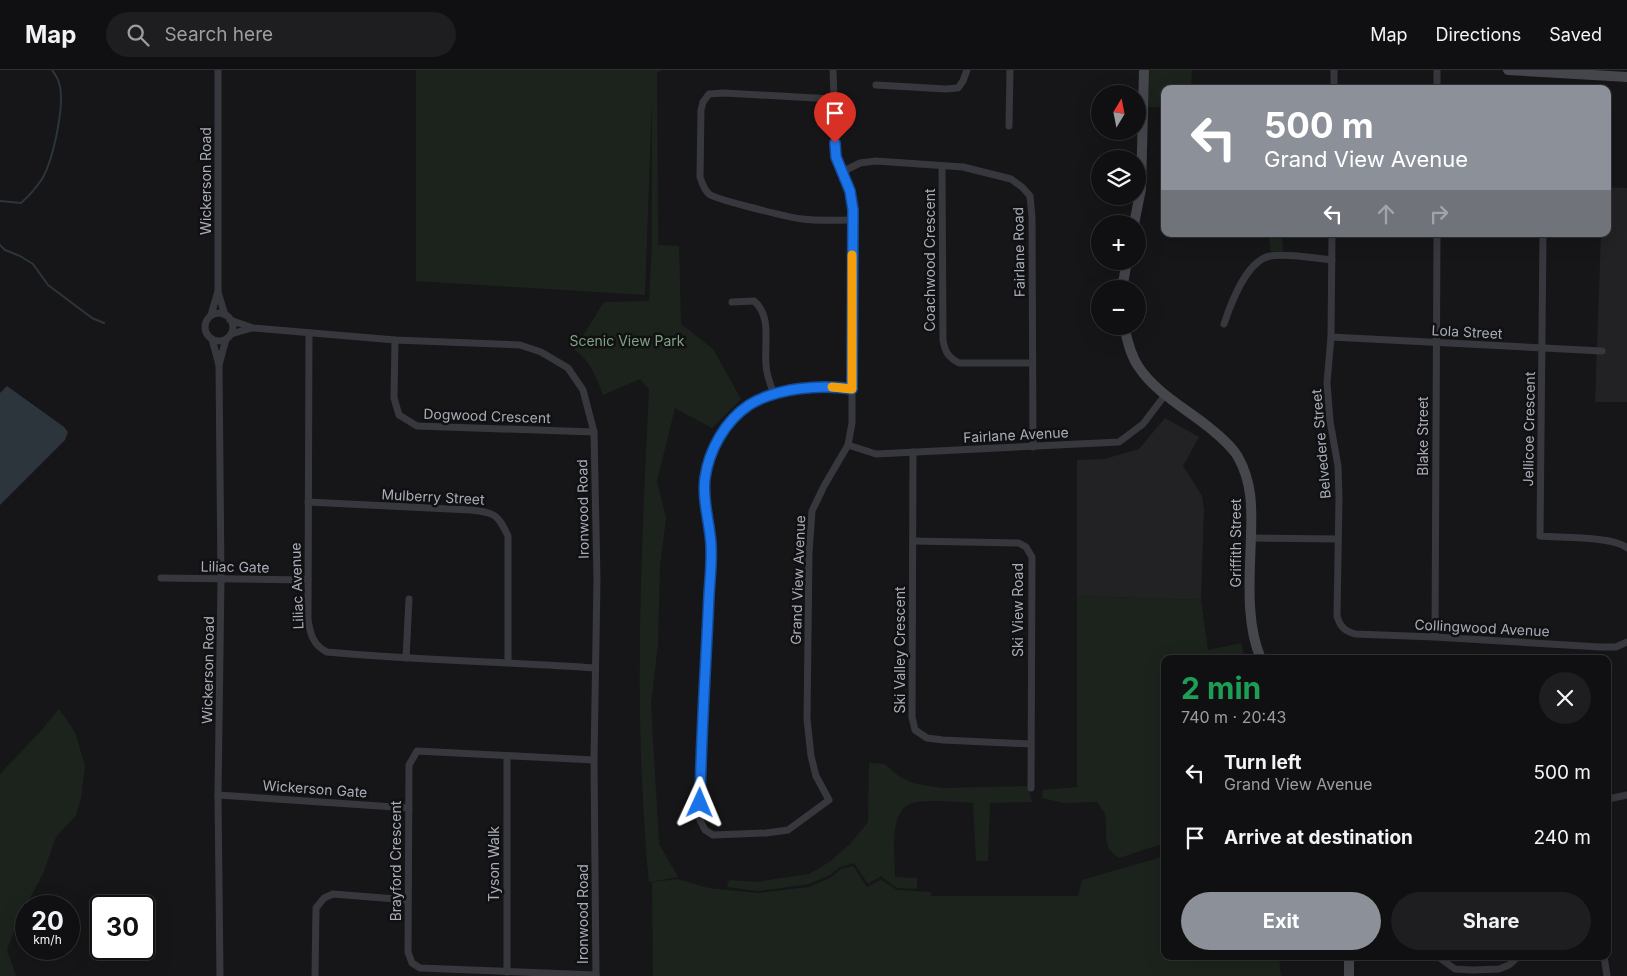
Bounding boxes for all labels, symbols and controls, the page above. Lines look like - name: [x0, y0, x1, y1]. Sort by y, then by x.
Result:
- search box: [106, 12, 456, 57]
- text: Map: [25, 20, 76, 49]
- icon: search: [124, 21, 152, 49]
- text: Search here: [164, 23, 273, 46]
- text: Map: [1370, 24, 1408, 45]
- text: Directions: [1436, 24, 1521, 45]
- text: Saved: [1549, 24, 1602, 45]
- north arrow: [1091, 85, 1146, 140]
- map controls: [1091, 85, 1146, 335]
- pin: [814, 92, 856, 143]
- icon: arrive: [821, 99, 849, 127]
- text: 500 m: [1264, 104, 1374, 146]
- icon: left: [1181, 105, 1246, 170]
- street label: Wickerson Road: [197, 127, 214, 235]
- text: Grand View Avenue: [1264, 146, 1468, 172]
- button: layers: [1091, 150, 1146, 205]
- street label: Coachwood Crescent: [921, 188, 938, 332]
- icon: left: [1319, 200, 1347, 228]
- icon: ahead: [1372, 200, 1400, 228]
- icon: right: [1425, 200, 1453, 228]
- street label: Fairlane Road: [1009, 207, 1028, 297]
- button: +: [1091, 215, 1146, 270]
- button: −: [1091, 280, 1146, 335]
- street label: Lola Street: [1431, 321, 1503, 342]
- park label: Scenic View Park: [569, 332, 685, 349]
- street label: Jellicoe Crescent: [1519, 371, 1538, 486]
- street label: Belvedere Street: [1307, 388, 1334, 500]
- street label: Blake Street: [1414, 396, 1431, 476]
- street label: Dogwood Crescent: [423, 405, 551, 426]
- street label: Fairlane Avenue: [963, 423, 1069, 446]
- street label: Ironwood Road: [573, 459, 592, 559]
- street label: Mulberry Street: [381, 485, 485, 508]
- street label: Griffith Street: [1227, 498, 1244, 587]
- street label: Grand View Avenue: [787, 515, 808, 645]
- street label: Liliac Avenue: [286, 542, 307, 630]
- street label: Liliac Gate: [200, 557, 270, 576]
- street label: Ski View Road: [1009, 563, 1026, 657]
- street label: Ski Valley Crescent: [891, 586, 908, 714]
- street label: Collingwood Avenue: [1414, 615, 1550, 640]
- street label: Wickerson Road: [198, 616, 217, 724]
- text: 2 min: [1181, 670, 1261, 706]
- button: close: [1539, 672, 1591, 724]
- text: 740 m · 20:43: [1181, 707, 1286, 727]
- text: Turn left: [1224, 751, 1302, 774]
- icon: left: [1181, 759, 1209, 787]
- text: 500 m: [1533, 761, 1591, 784]
- text: Grand View Avenue: [1224, 774, 1372, 794]
- street label: Wickerson Gate: [262, 776, 368, 801]
- position arrow: [673, 776, 725, 828]
- street label: Brayford Crescent: [387, 800, 404, 921]
- icon: arrive: [1181, 824, 1209, 852]
- street label: Tyson Walk: [485, 826, 502, 902]
- text: Arrive at destination: [1224, 826, 1413, 849]
- text: 240 m: [1533, 826, 1591, 849]
- street label: Ironwood Road: [574, 864, 591, 964]
- button: Exit: [1181, 892, 1381, 950]
- button: Share: [1391, 892, 1591, 950]
- speed limit sign: 30: [90, 895, 155, 960]
- text: 20: [31, 906, 64, 936]
- text: km/h: [33, 932, 62, 947]

